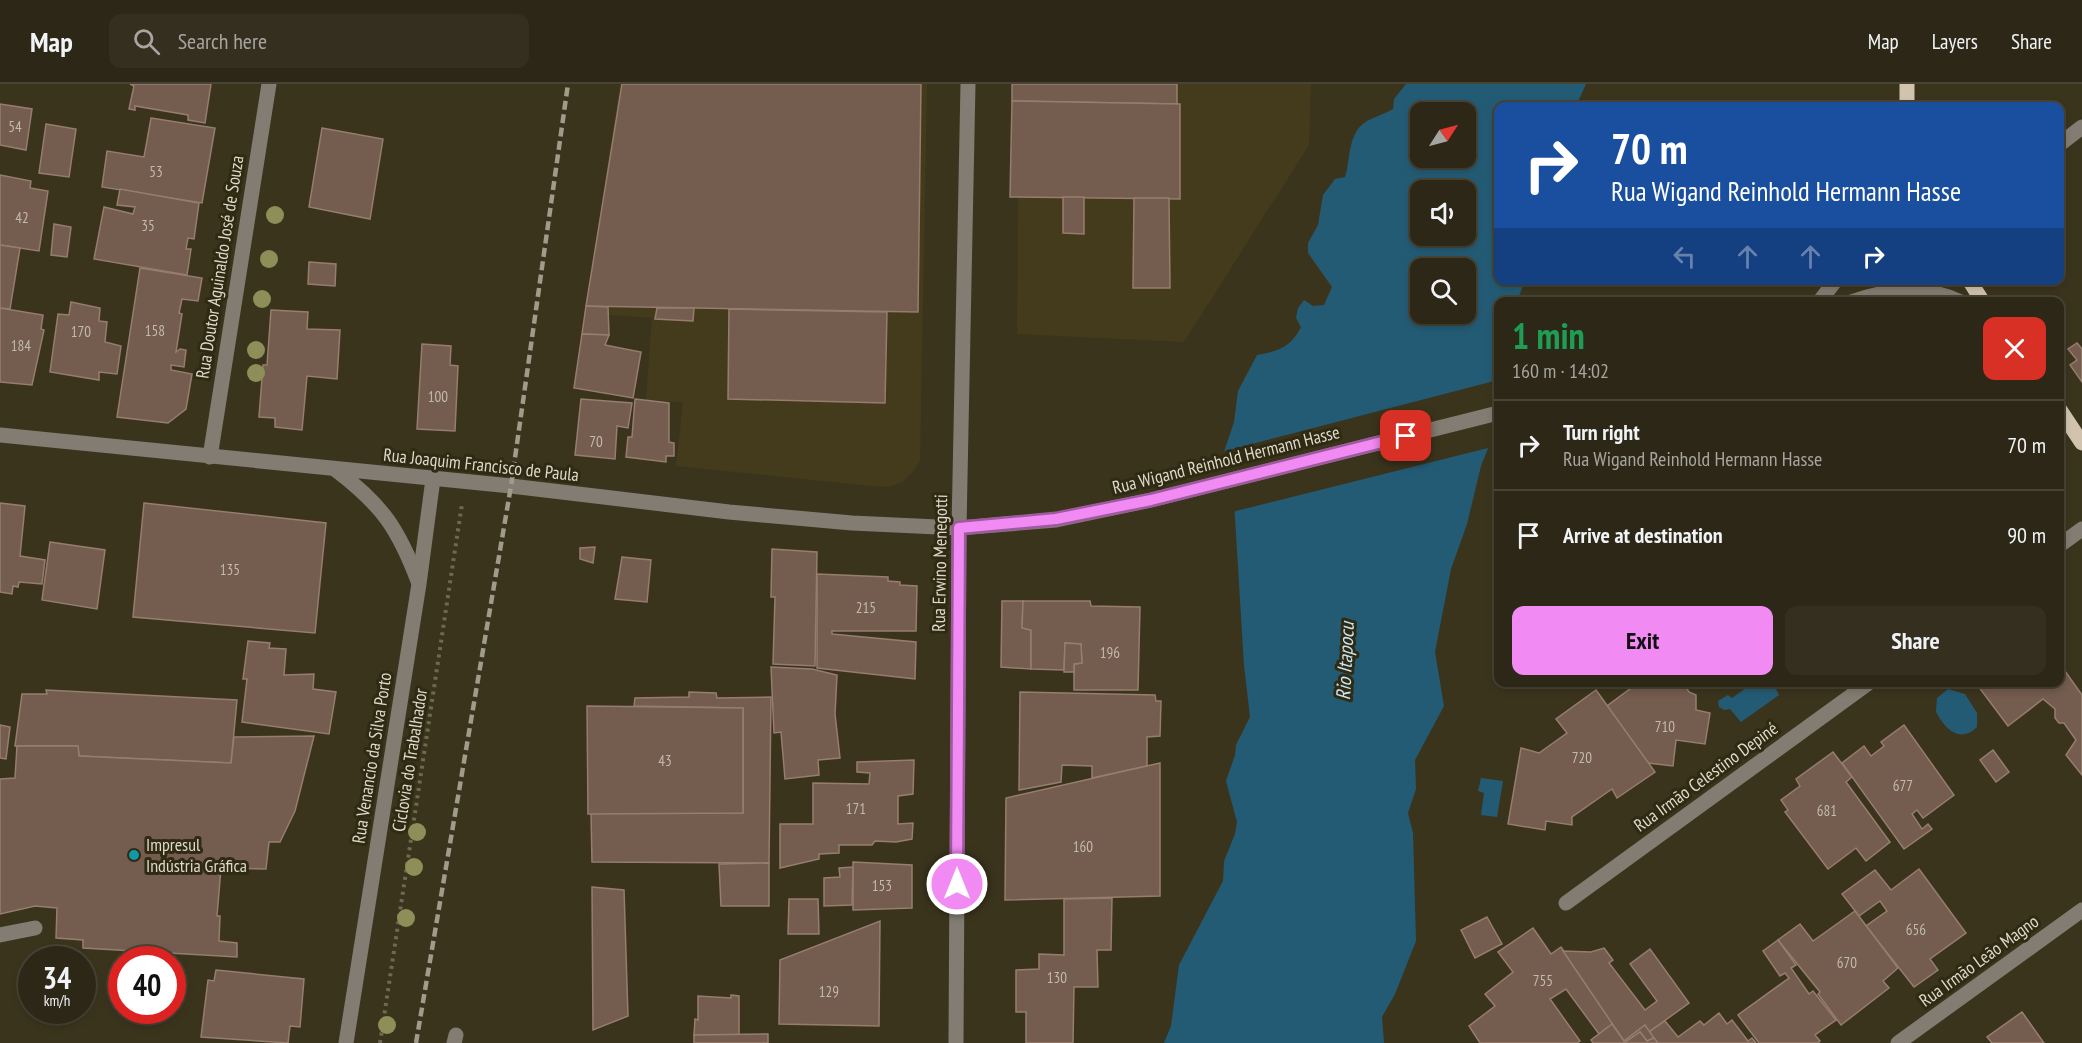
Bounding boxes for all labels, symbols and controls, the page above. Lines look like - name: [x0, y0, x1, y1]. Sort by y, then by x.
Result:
- search box: [109, 14, 529, 68]
- text: Map: [30, 23, 73, 60]
- icon: search: [130, 25, 163, 58]
- text: Search here: [178, 27, 267, 55]
- text: Map: [1868, 28, 1899, 55]
- text: Layers: [1932, 28, 1978, 55]
- text: Share: [2011, 28, 2052, 55]
- north arrow: [1410, 102, 1476, 168]
- map controls: [1410, 102, 1476, 324]
- house number: 54: [8, 117, 22, 136]
- text: 70 m: [1611, 121, 1688, 176]
- icon: right: [1512, 126, 1590, 204]
- street label: Rua Doutor Aguinaldo José de Souza: [191, 154, 248, 380]
- house number: 53: [149, 162, 163, 181]
- text: Rua Wigand Reinhold Hermann Hasse: [1611, 174, 1961, 208]
- button: sound: [1410, 180, 1476, 246]
- house number: 42: [15, 208, 29, 227]
- house number: 35: [141, 216, 155, 235]
- icon: left: [1668, 240, 1701, 273]
- icon: ahead: [1731, 240, 1764, 273]
- icon: ahead: [1794, 240, 1827, 273]
- icon: right: [1857, 240, 1890, 273]
- button: search: [1410, 258, 1476, 324]
- text: 1 min: [1512, 312, 1585, 359]
- button: close: [1983, 317, 2046, 380]
- house number: 158: [145, 321, 165, 340]
- house number: 170: [71, 322, 91, 341]
- house number: 184: [11, 336, 31, 355]
- text: 160 m · 14:02: [1512, 358, 1609, 384]
- house number: 100: [428, 387, 448, 406]
- pin: [1380, 410, 1431, 461]
- text: Turn right: [1563, 418, 1640, 446]
- icon: arrive: [1389, 419, 1422, 452]
- street label: Rua Wigand Reinhold Hermann Hasse: [1110, 420, 1342, 499]
- icon: right: [1512, 429, 1545, 462]
- text: 70 m: [2007, 431, 2046, 459]
- house number: 70: [589, 432, 603, 451]
- street label: Rua Joaquim Francisco de Paula: [382, 443, 580, 486]
- text: Rua Wigand Reinhold Hermann Hasse: [1563, 446, 1822, 472]
- street label: Rua Erwino Menegotti: [927, 494, 952, 632]
- icon: arrive: [1512, 519, 1545, 552]
- text: Arrive at destination: [1563, 521, 1723, 549]
- text: 90 m: [2007, 521, 2046, 549]
- house number: 135: [220, 560, 240, 579]
- house number: 215: [856, 598, 876, 617]
- button: Exit: [1512, 606, 1773, 675]
- button: Share: [1785, 606, 2046, 675]
- water label: Rio Itapocu: [1330, 620, 1360, 701]
- house number: 196: [1100, 643, 1120, 662]
- street label: Rua Venancio da Silva Porto: [347, 671, 396, 845]
- street label: Ciclovia do Trabalhador: [387, 687, 432, 833]
- street label: Rua Irmão Celestino Depiné: [1629, 717, 1782, 837]
- house number: 710: [1655, 717, 1675, 736]
- house number: 720: [1572, 748, 1592, 767]
- house number: 43: [658, 751, 672, 770]
- house number: 677: [1893, 776, 1913, 795]
- house number: 171: [846, 799, 866, 818]
- house number: 681: [1817, 801, 1837, 820]
- place label: Impresul Indústria Gráfica: [146, 833, 247, 877]
- house number: 160: [1073, 837, 1093, 856]
- marker: Impresul Indústria Gráfica: [127, 848, 141, 862]
- position arrow: [925, 852, 989, 916]
- house number: 153: [872, 876, 892, 895]
- street label: Rua Irmão Leão Magno: [1914, 909, 2043, 1012]
- house number: 656: [1906, 920, 1926, 939]
- speed limit sign: 40: [108, 946, 186, 1024]
- house number: 670: [1837, 953, 1857, 972]
- text: 34: [43, 958, 71, 997]
- house number: 130: [1047, 968, 1067, 987]
- house number: 755: [1533, 971, 1553, 990]
- house number: 129: [819, 982, 839, 1001]
- text: km/h: [44, 991, 70, 1010]

